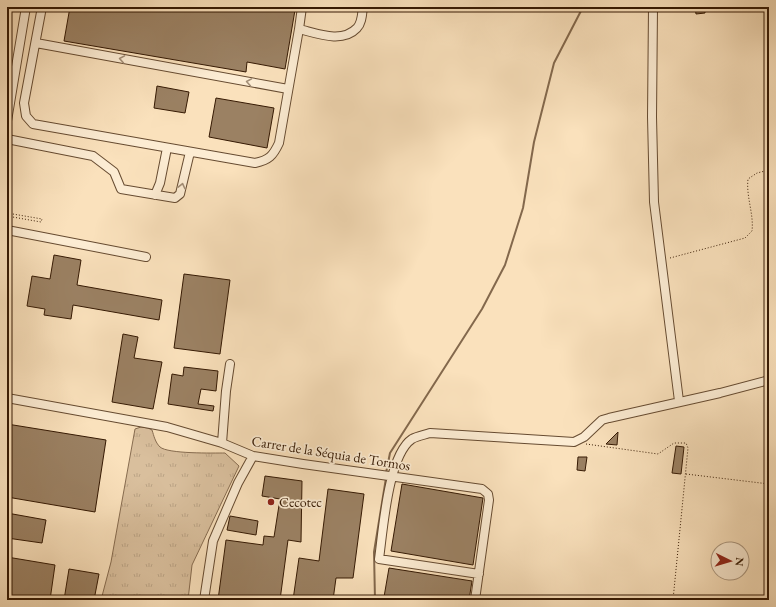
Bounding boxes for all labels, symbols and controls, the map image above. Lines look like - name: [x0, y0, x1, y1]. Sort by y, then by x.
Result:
- one-way arrow: [118, 55, 125, 63]
- one-way arrow: [246, 78, 252, 87]
- one-way arrow: [178, 183, 186, 190]
- street label: Carrer de la Séquia de Tormos: [250, 432, 412, 475]
- place label: Cecotec: [279, 493, 322, 511]
- marker: Cecotec: [266, 497, 276, 507]
- north arrow: [710, 541, 750, 581]
- text: N: [733, 557, 747, 567]

